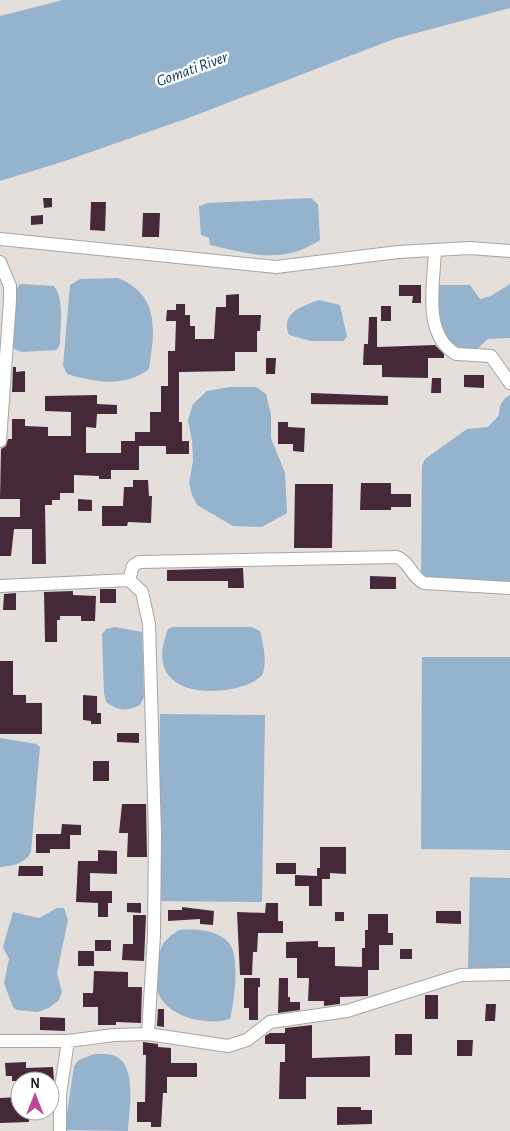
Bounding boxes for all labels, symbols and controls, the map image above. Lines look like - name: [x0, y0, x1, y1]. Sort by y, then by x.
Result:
- water label: Gomati River: [154, 48, 231, 89]
- north arrow: [10, 1071, 60, 1121]
- text: N: [30, 1077, 40, 1091]

